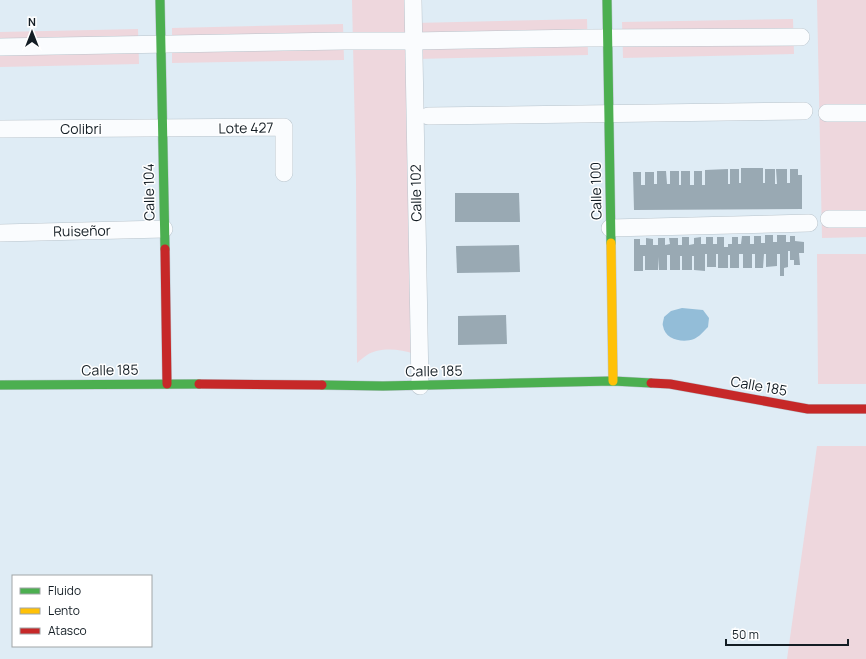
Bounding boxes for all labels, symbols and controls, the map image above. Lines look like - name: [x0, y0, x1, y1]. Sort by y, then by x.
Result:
- north arrow: [12, 12, 52, 52]
- text: N: [28, 14, 36, 29]
- street label: Lote 427: [218, 118, 274, 137]
- street label: Colibri: [60, 119, 102, 138]
- street label: Calle 100: [585, 162, 606, 220]
- street label: Calle 104: [138, 163, 159, 221]
- street label: Calle 102: [406, 164, 425, 222]
- street label: Ruiseñor: [53, 220, 111, 241]
- street label: Calle 185: [81, 360, 139, 379]
- street label: Calle 185: [405, 361, 463, 380]
- street label: Calle 185: [729, 371, 789, 400]
- legend: [12, 575, 152, 647]
- text: Fluido: [48, 582, 81, 599]
- text: Lento: [48, 602, 80, 619]
- scale bar: [726, 621, 848, 647]
- text: Atasco: [48, 622, 87, 639]
- text: 50 m: [732, 626, 759, 643]

